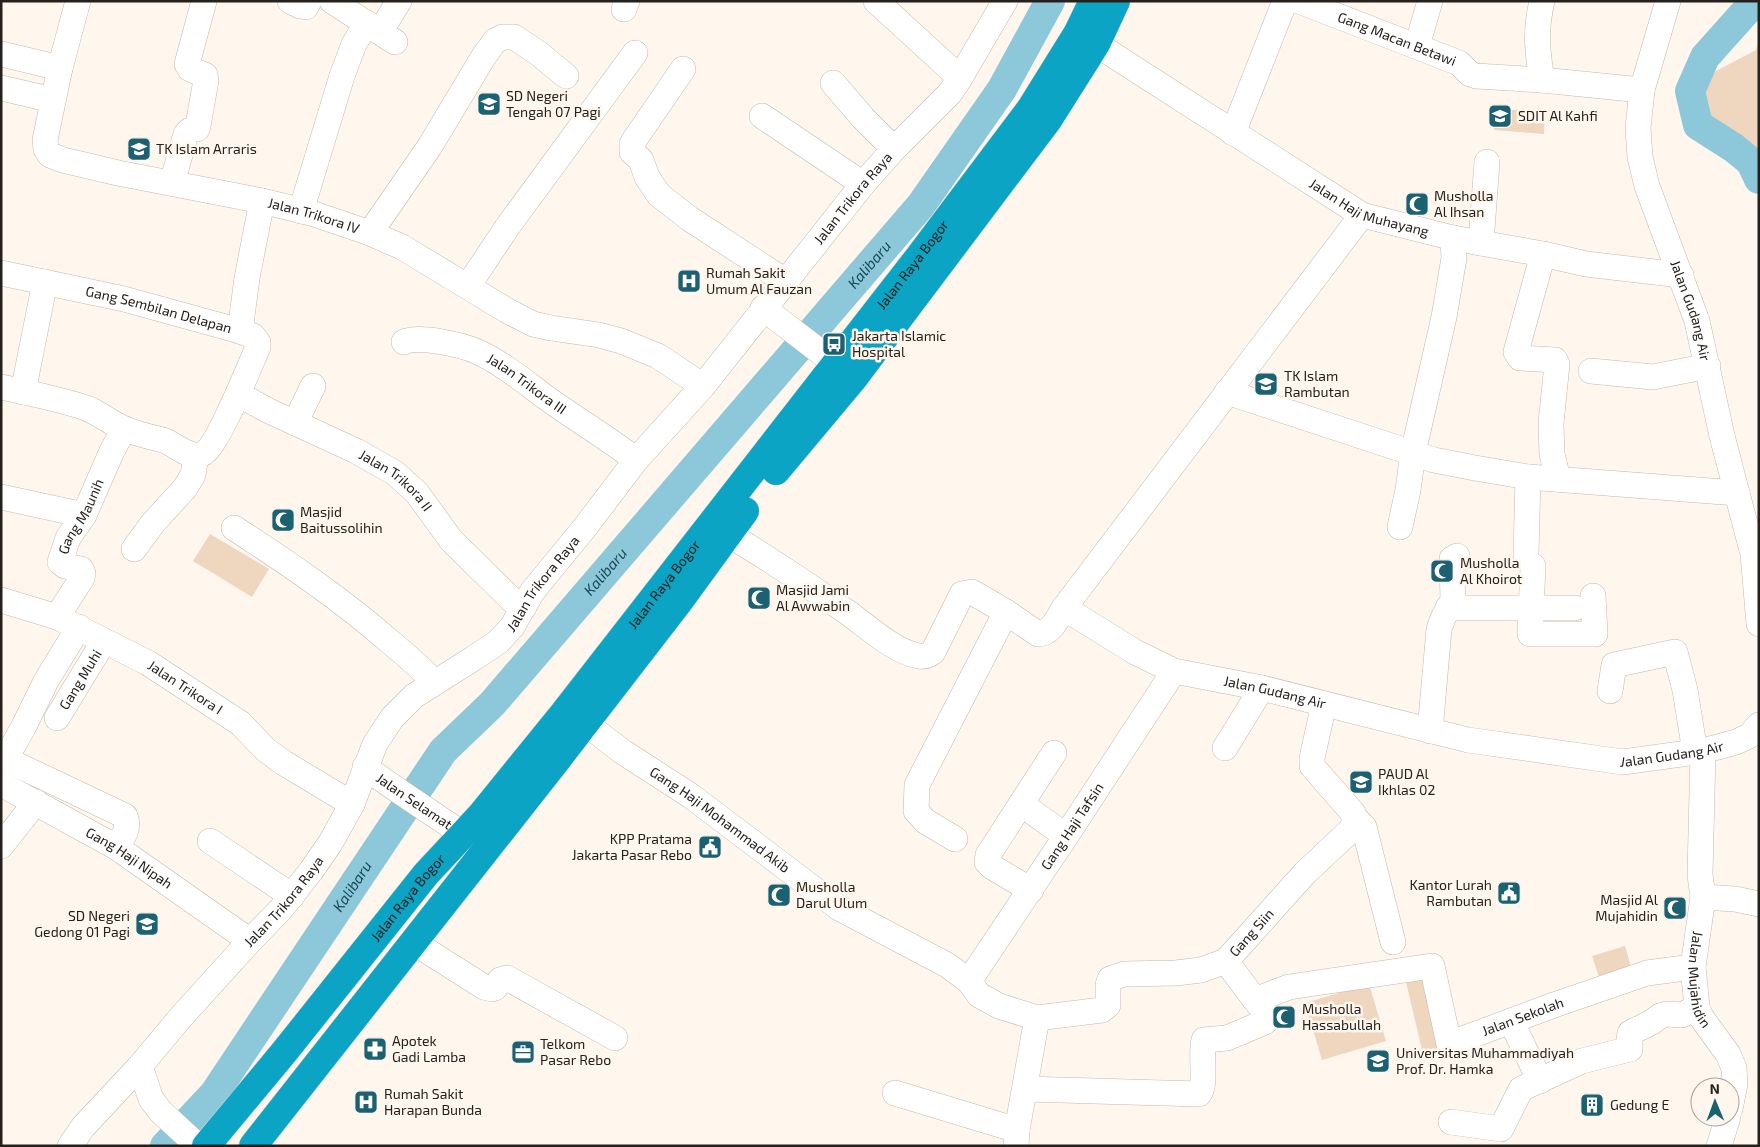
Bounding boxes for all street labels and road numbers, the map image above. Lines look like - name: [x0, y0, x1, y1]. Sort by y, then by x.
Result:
- street label: Gang Macan Betawi: [1335, 8, 1459, 69]
- street label: Jalan Trikora Raya: [810, 148, 895, 247]
- street label: Jalan Haji Muhayang: [1306, 174, 1431, 240]
- street label: Jalan Trikora IV: [266, 194, 362, 237]
- street label: Jalan Raya Bogor: [872, 216, 952, 312]
- street label: Jalan Gudang Air: [1667, 258, 1714, 363]
- street label: Gang Sembilan Delapan: [84, 282, 234, 336]
- street label: Jalan Trikora III: [484, 349, 570, 417]
- street label: Jalan Trikora II: [356, 446, 436, 514]
- street label: Gang Maunih: [54, 476, 107, 556]
- street label: Jalan Trikora Raya: [503, 532, 583, 635]
- street label: Jalan Raya Bogor: [624, 536, 704, 632]
- street label: Gang Muhi: [55, 646, 105, 713]
- street label: Jalan Trikora I: [145, 656, 226, 718]
- street label: Jalan Gudang Air: [1222, 672, 1328, 712]
- street label: Jalan Gudang Air: [1619, 737, 1726, 770]
- street label: Gang Haji Mohammad Akib: [647, 763, 794, 876]
- street label: Jalan Selamat: [373, 769, 456, 833]
- street label: Gang Haji Tafsin: [1037, 779, 1107, 873]
- street label: Gang Haji Nipah: [83, 823, 176, 892]
- street label: Jalan Raya Bogor: [367, 850, 449, 945]
- street label: Jalan Trikora Raya: [240, 853, 327, 950]
- street label: Gang Siin: [1225, 905, 1277, 960]
- street label: Jalan Mujahidin: [1685, 930, 1715, 1031]
- street label: Jalan Sekolah: [1479, 993, 1566, 1039]

